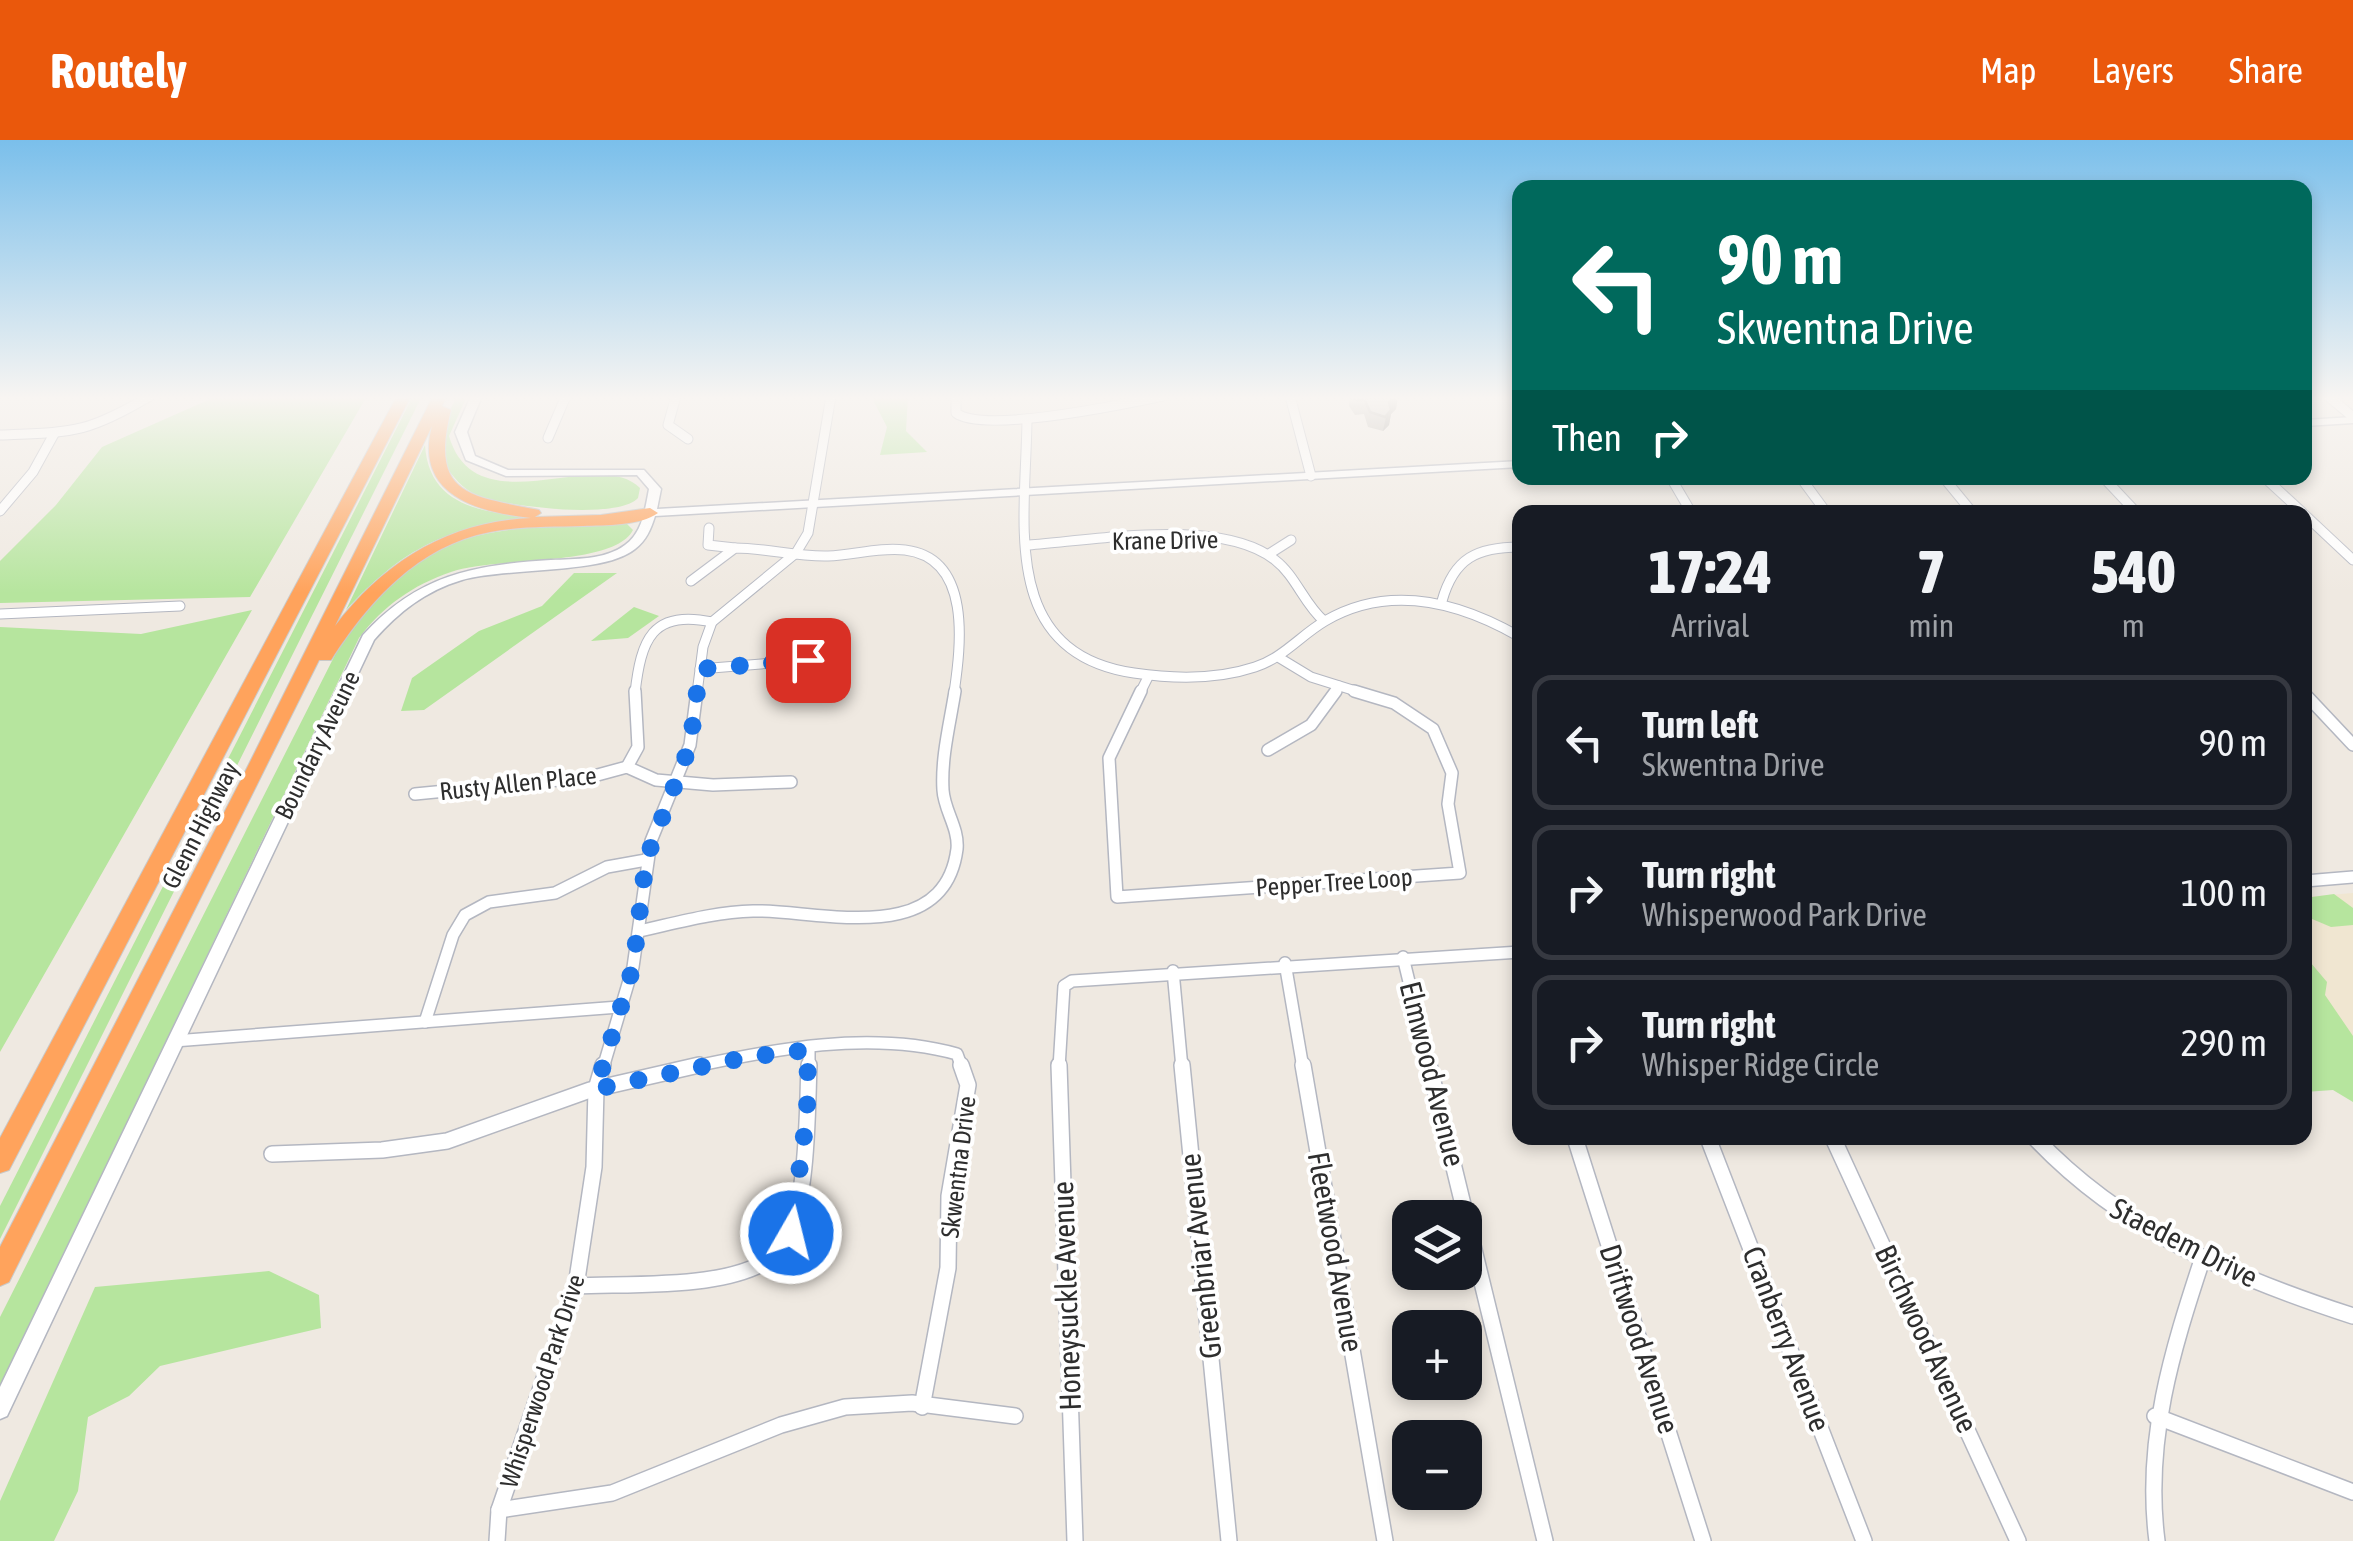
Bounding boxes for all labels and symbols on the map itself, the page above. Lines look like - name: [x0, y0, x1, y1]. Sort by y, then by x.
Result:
- street label: Krane Drive: [1112, 525, 1218, 555]
- pin: [766, 618, 851, 703]
- street label: Boundary Aveune: [269, 666, 365, 824]
- street label: Glenn Highway: [156, 757, 244, 893]
- street label: Rusty Allen Place: [438, 761, 598, 805]
- street label: Pepper Tree Loop: [1255, 863, 1413, 901]
- street label: Elmwood Avenue: [1394, 978, 1472, 1170]
- street label: Skwentna Drive: [935, 1095, 981, 1239]
- street label: Fleetwood Avenue: [1302, 1149, 1370, 1355]
- street label: Greenbriar Avenue: [1172, 1152, 1228, 1360]
- position arrow: [739, 1181, 843, 1285]
- street label: Honeysuckle Avenue: [1045, 1181, 1087, 1411]
- street label: Staedem Drive: [2105, 1191, 2264, 1294]
- street label: Birchwood Avenue: [1869, 1239, 1985, 1438]
- street label: Driftwood Avenue: [1593, 1240, 1687, 1437]
- street label: Cranberry Avenue: [1736, 1241, 1838, 1436]
- street label: Whisperwood Park Drive: [494, 1271, 590, 1491]

